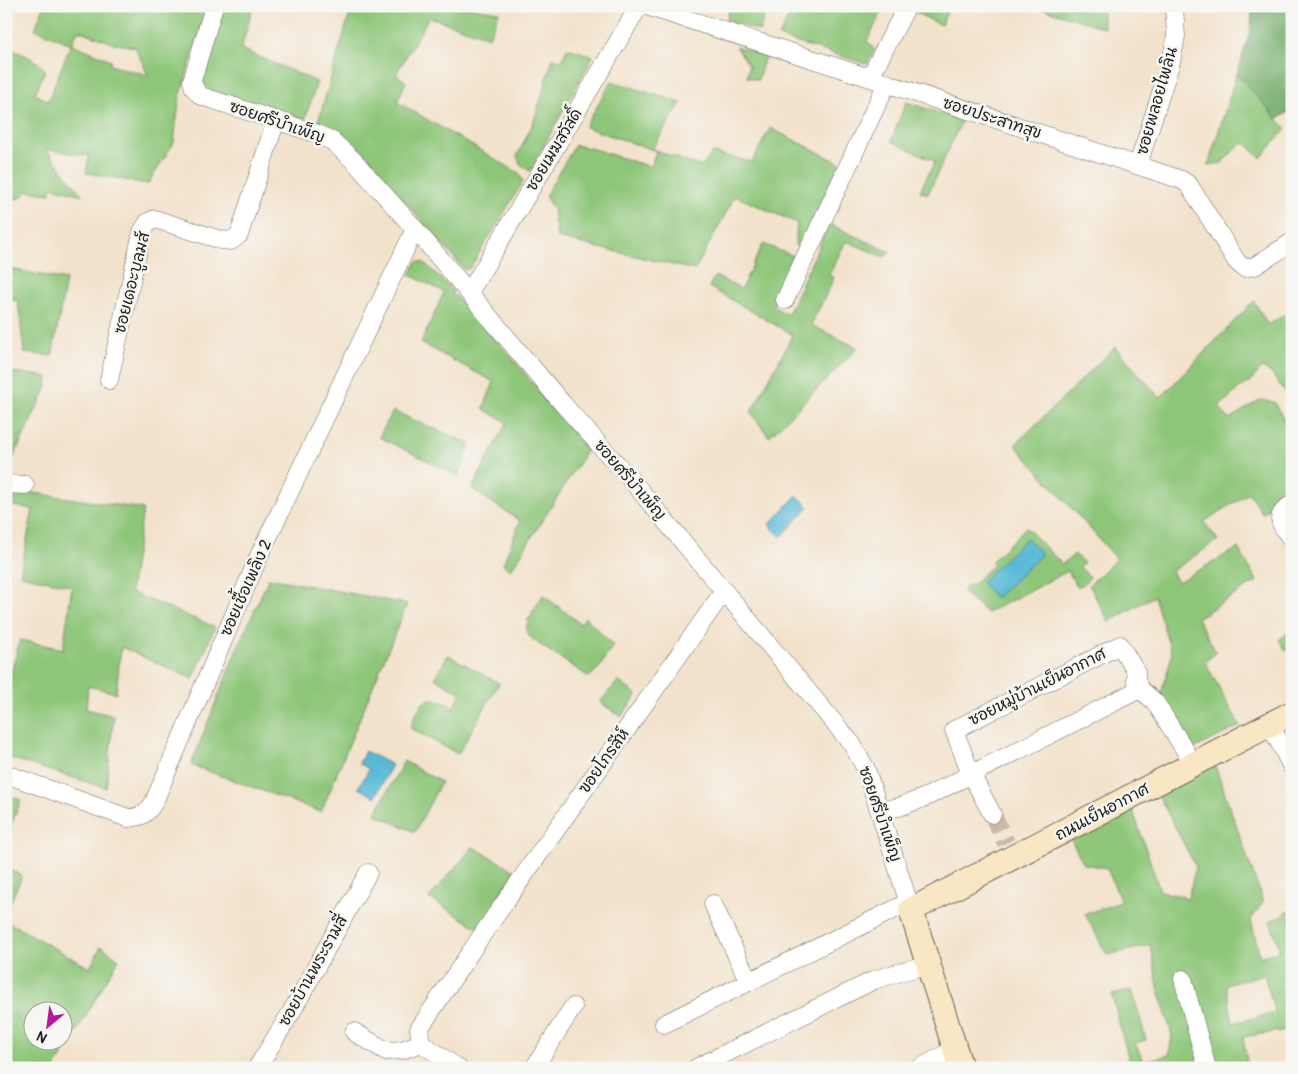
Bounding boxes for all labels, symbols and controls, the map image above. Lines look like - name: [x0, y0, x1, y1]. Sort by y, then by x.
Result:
- street label: ซอยพลอยไพลิน: [1130, 44, 1182, 157]
- street label: ซอยประสาทสุข: [939, 93, 1044, 145]
- street label: ซอยศรีบำเพ็ญ: [227, 94, 328, 148]
- street label: ซอยเมฆสวัสดิ์: [516, 102, 587, 195]
- street label: ซอยเดอะบูลมส์: [108, 228, 157, 336]
- street label: ซอยศรีบำเพ็ญ: [590, 434, 672, 524]
- street label: ซอยเชื้อเพลิง 2: [210, 534, 276, 639]
- street label: ซอยหมู่บ้านเย็นอากาศ: [964, 641, 1111, 732]
- street label: ฃอยโกรสีห์: [573, 723, 634, 797]
- street label: ซอยศรีบำเพ็ญ: [854, 763, 908, 864]
- street label: ถนนเย็นอากาศ: [1051, 777, 1153, 845]
- street label: ซอยบ้านพระรามสี่: [269, 908, 352, 1030]
- north arrow: [22, 1002, 72, 1052]
- text: N: [34, 1027, 50, 1047]

